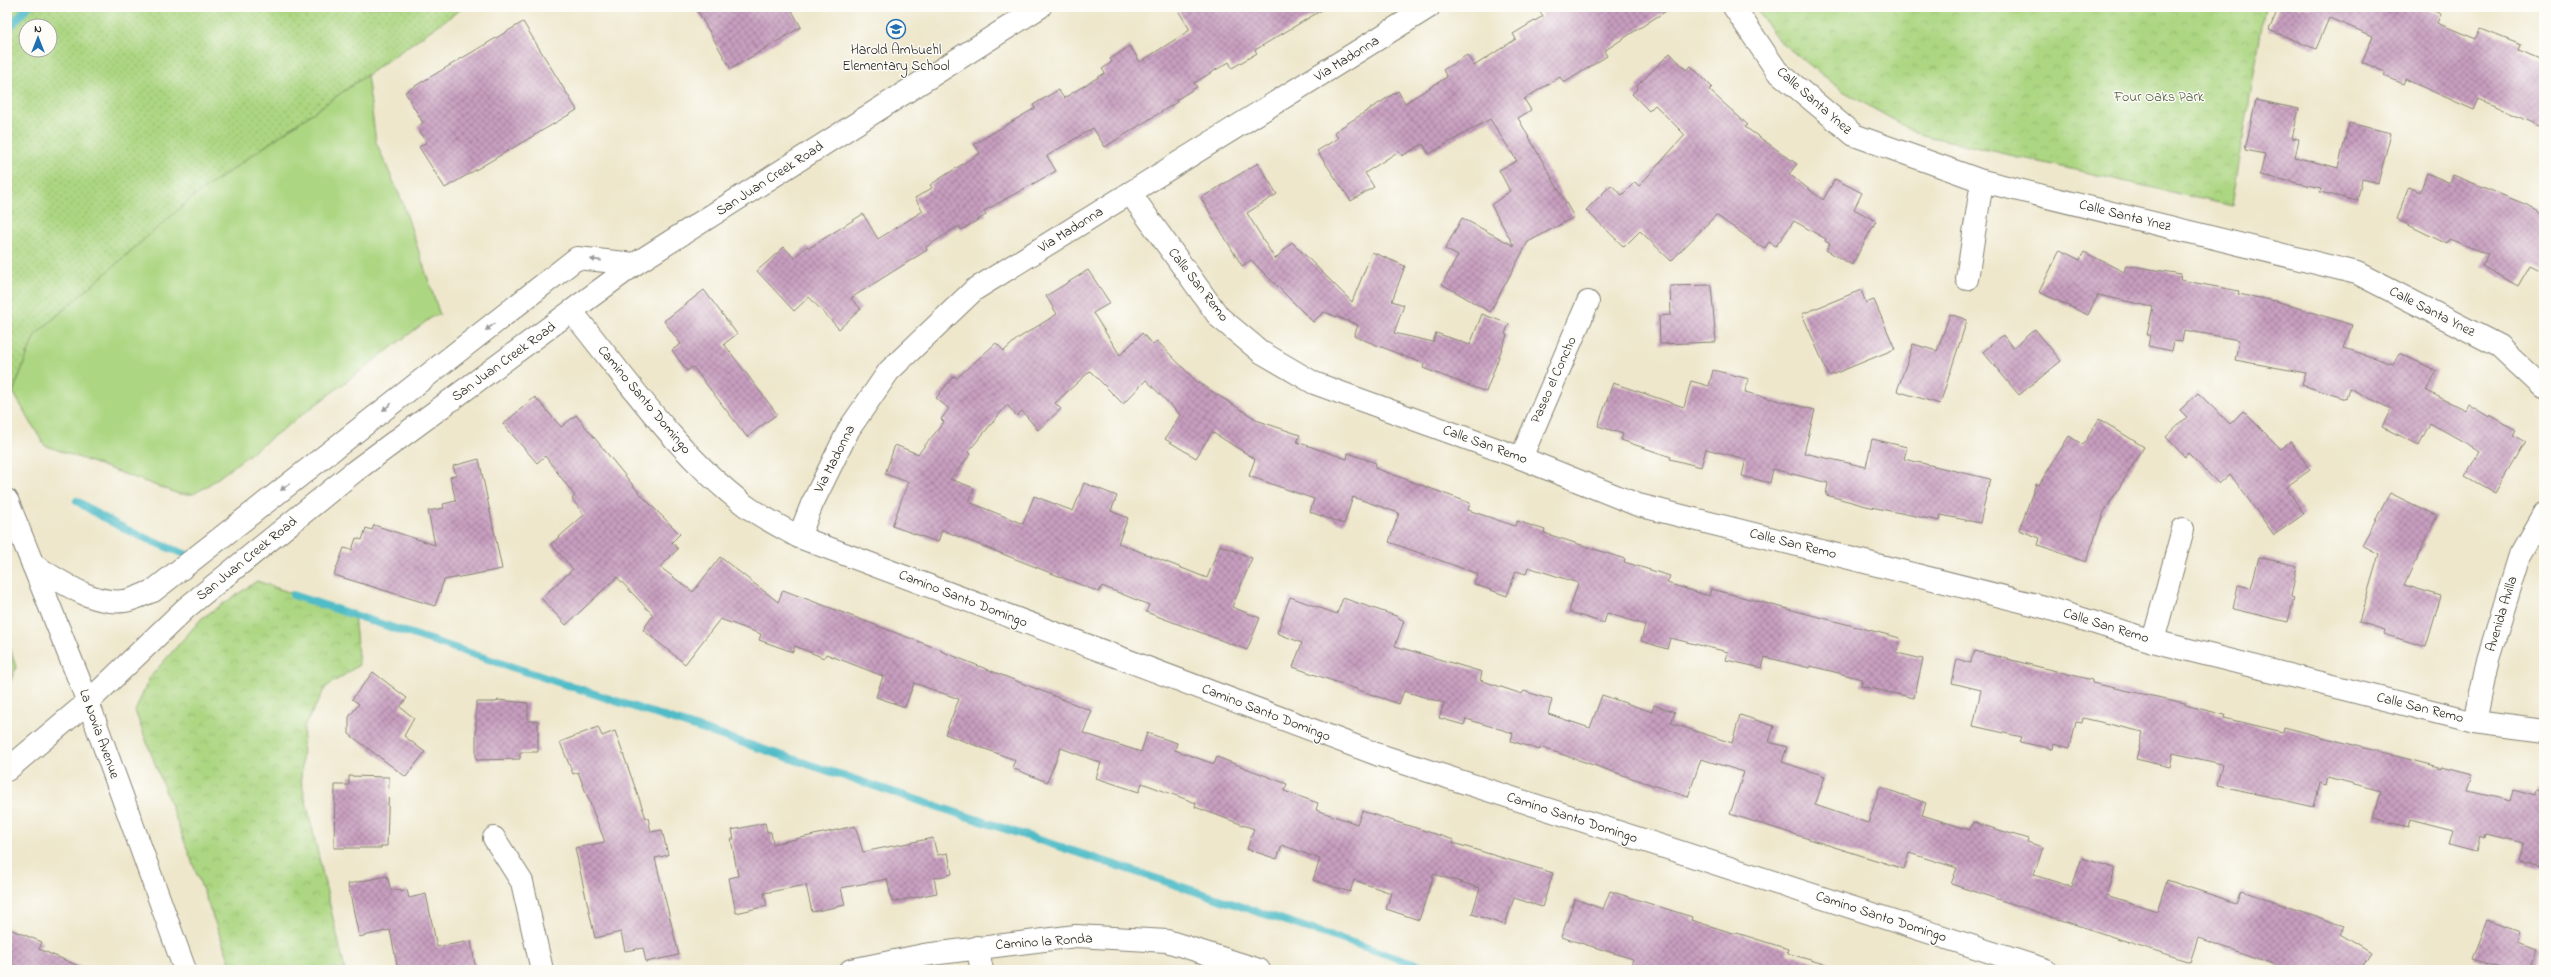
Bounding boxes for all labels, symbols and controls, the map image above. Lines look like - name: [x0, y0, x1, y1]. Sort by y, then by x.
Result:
- north arrow: [18, 18, 58, 58]
- school or university icon: Harold Ambuehl Elementary School: [885, 18, 907, 40]
- text: N: [34, 21, 42, 37]
- street label: Via Madonna: [1309, 31, 1384, 88]
- place label: Harold Ambuehl Elementary School: [842, 40, 950, 78]
- street label: Calle Santa Ynez: [1772, 62, 1856, 140]
- park label: Four Oaks Park: [2113, 87, 2205, 108]
- street label: San Juan Creek Road: [712, 136, 828, 222]
- street label: Calle Santa Ynez: [2077, 194, 2173, 238]
- street label: Via Madonna: [1033, 202, 1108, 259]
- street label: Calle San Remo: [1162, 244, 1234, 326]
- one-way arrow: [590, 257, 602, 263]
- street label: Calle Santa Ynez: [2385, 281, 2479, 343]
- street label: San Juan Creek Road: [448, 317, 561, 407]
- one-way arrow: [484, 322, 495, 331]
- street label: Paseo el Concho: [1525, 333, 1583, 427]
- street label: Camino Santo Domingo: [591, 341, 696, 460]
- one-way arrow: [382, 402, 393, 411]
- street label: Calle San Remo: [1440, 420, 1530, 470]
- street label: Via Madonna: [809, 422, 861, 497]
- one-way arrow: [280, 483, 291, 491]
- street label: San Juan Creek Road: [192, 512, 302, 606]
- street label: Calle San Remo: [1747, 523, 1839, 565]
- street label: Camino Santo Domingo: [895, 565, 1031, 634]
- street label: Avenida Avilla: [2481, 574, 2523, 654]
- street label: Calle San Remo: [2060, 603, 2152, 649]
- street label: Camino Santo Domingo: [1198, 679, 1334, 748]
- street label: La Novia Avenue: [73, 686, 125, 782]
- street label: Calle San Remo: [2374, 687, 2466, 729]
- street label: Camino Santo Domingo: [1503, 787, 1640, 850]
- street label: Camino Santo Domingo: [1812, 886, 1949, 949]
- street label: Camino la Ronda: [995, 928, 1093, 956]

